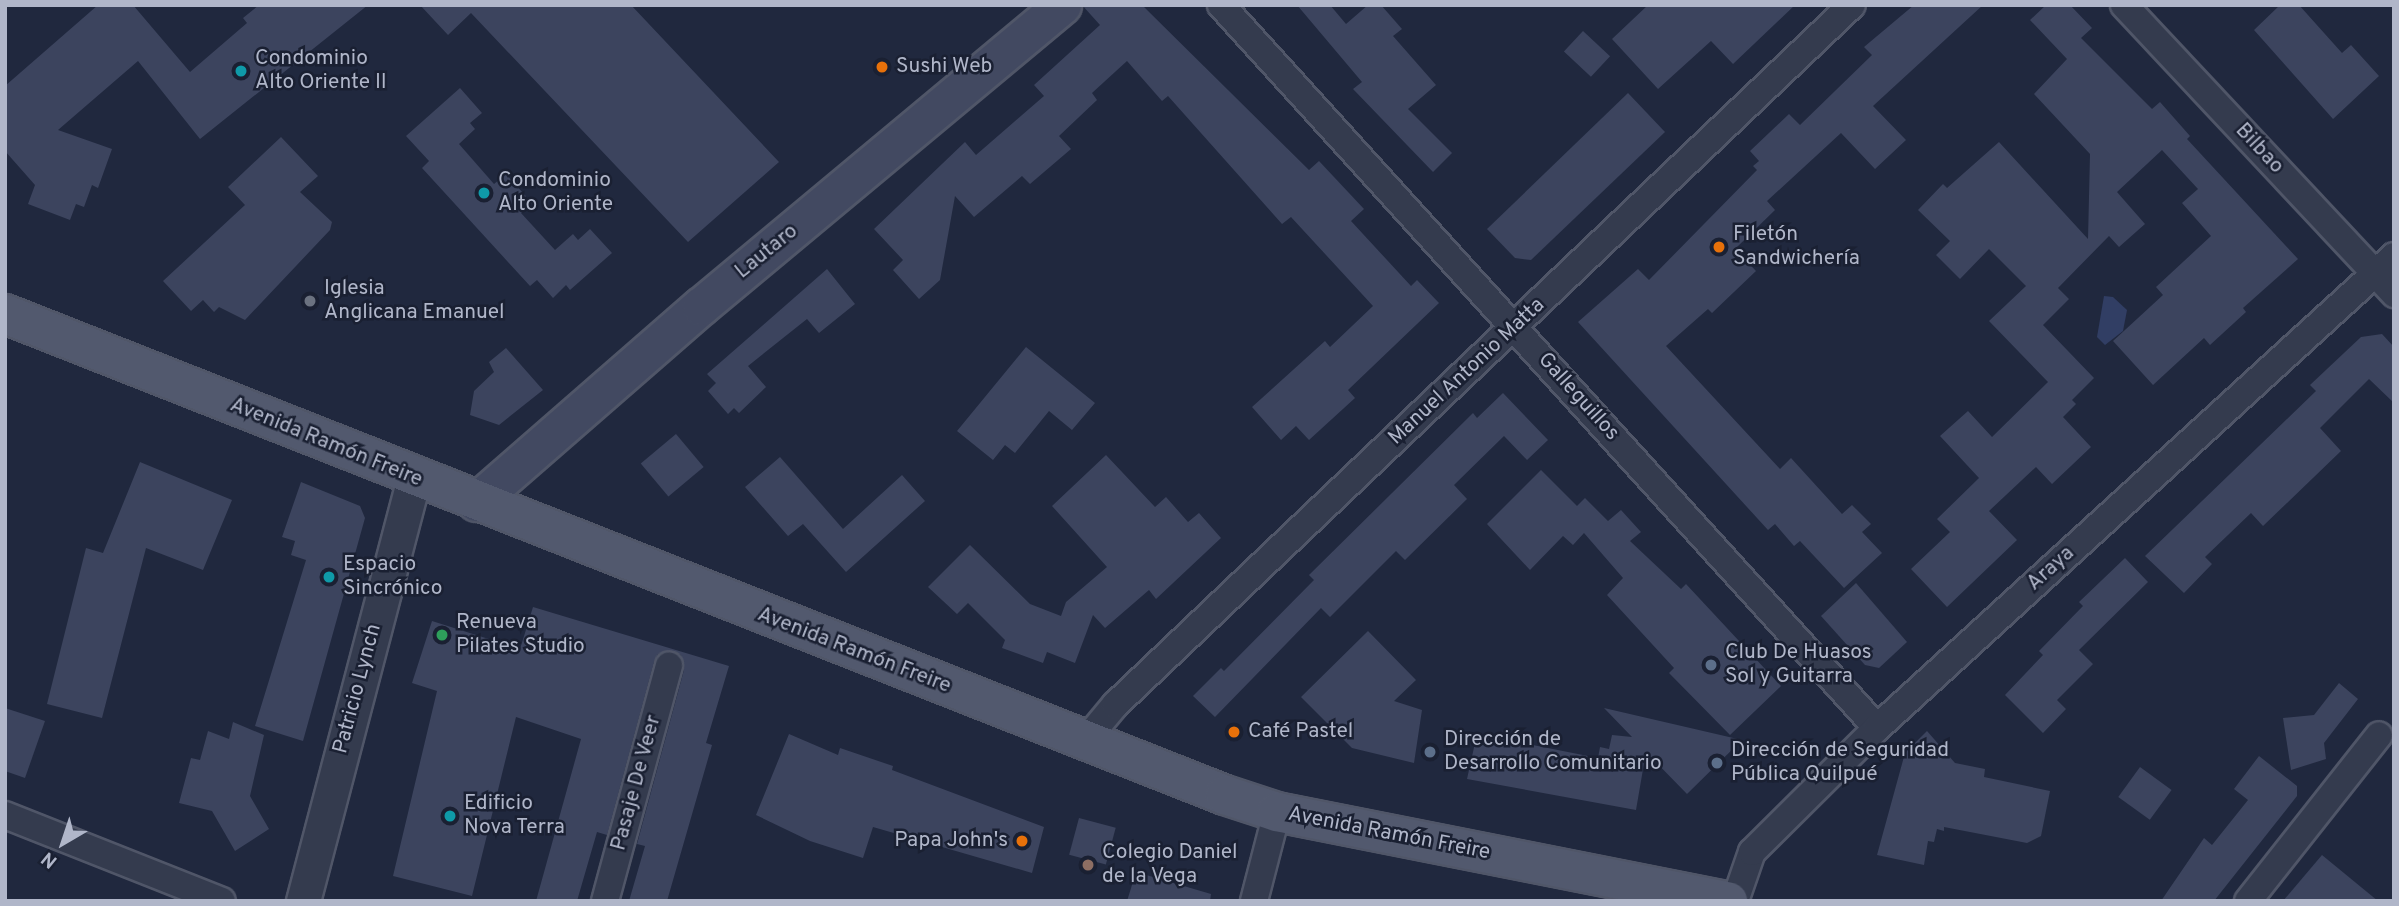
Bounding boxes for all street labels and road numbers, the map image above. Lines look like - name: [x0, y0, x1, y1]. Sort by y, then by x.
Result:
- street label: Bilbao: [2229, 119, 2289, 179]
- street label: Lautaro: [731, 219, 803, 285]
- street label: Manuel Antonio Matta: [1383, 293, 1551, 451]
- street label: Galleguillos: [1532, 348, 1624, 446]
- street label: Avenida Ramón Freire: [226, 393, 426, 493]
- street label: Araya: [2022, 541, 2080, 597]
- street label: Avenida Ramón Freire: [754, 602, 954, 700]
- street label: Patricio Lynch: [329, 621, 387, 757]
- street label: Pasaje De Veer: [607, 712, 667, 854]
- street label: Avenida Ramón Freire: [1286, 802, 1492, 866]

